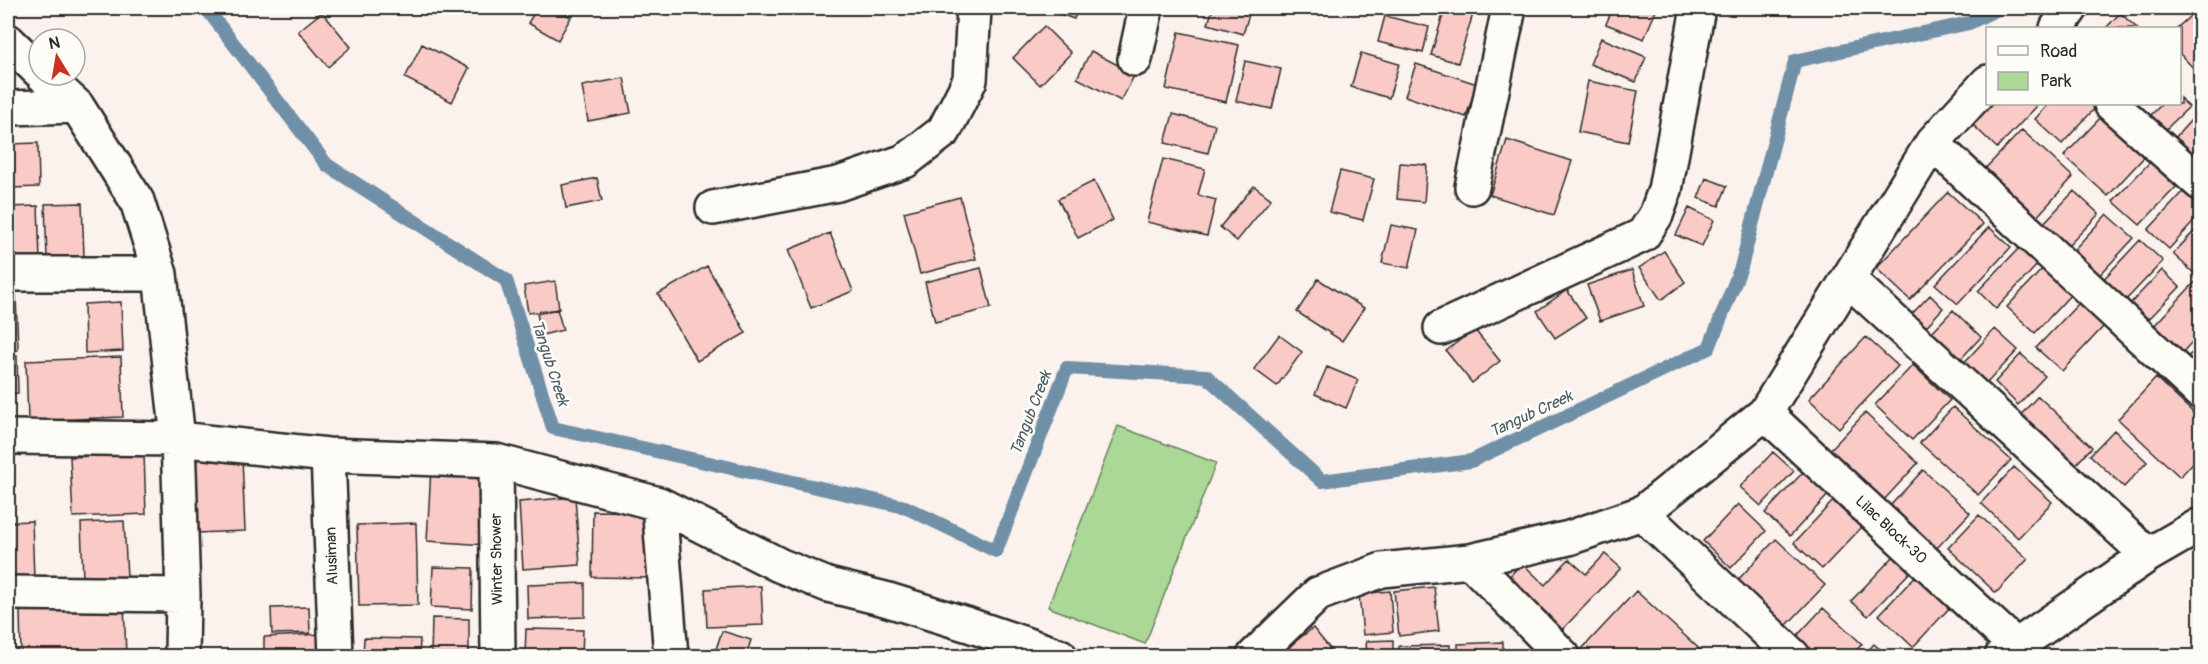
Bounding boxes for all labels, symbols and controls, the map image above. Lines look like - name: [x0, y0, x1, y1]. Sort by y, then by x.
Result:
- north arrow: [27, 27, 87, 87]
- legend: [1986, 27, 2181, 105]
- text: N: [47, 32, 62, 54]
- text: Road: [2040, 40, 2077, 63]
- text: Park: [2040, 70, 2072, 93]
- water label: Tangub Creek: [527, 318, 574, 410]
- water label: Tangub Creek: [1006, 367, 1057, 458]
- water label: Tangub Creek: [1486, 386, 1577, 442]
- street label: Lilac Block-30: [1851, 492, 1931, 568]
- street label: Winter Shower: [487, 512, 507, 605]
- street label: Alusiman: [321, 527, 343, 585]

